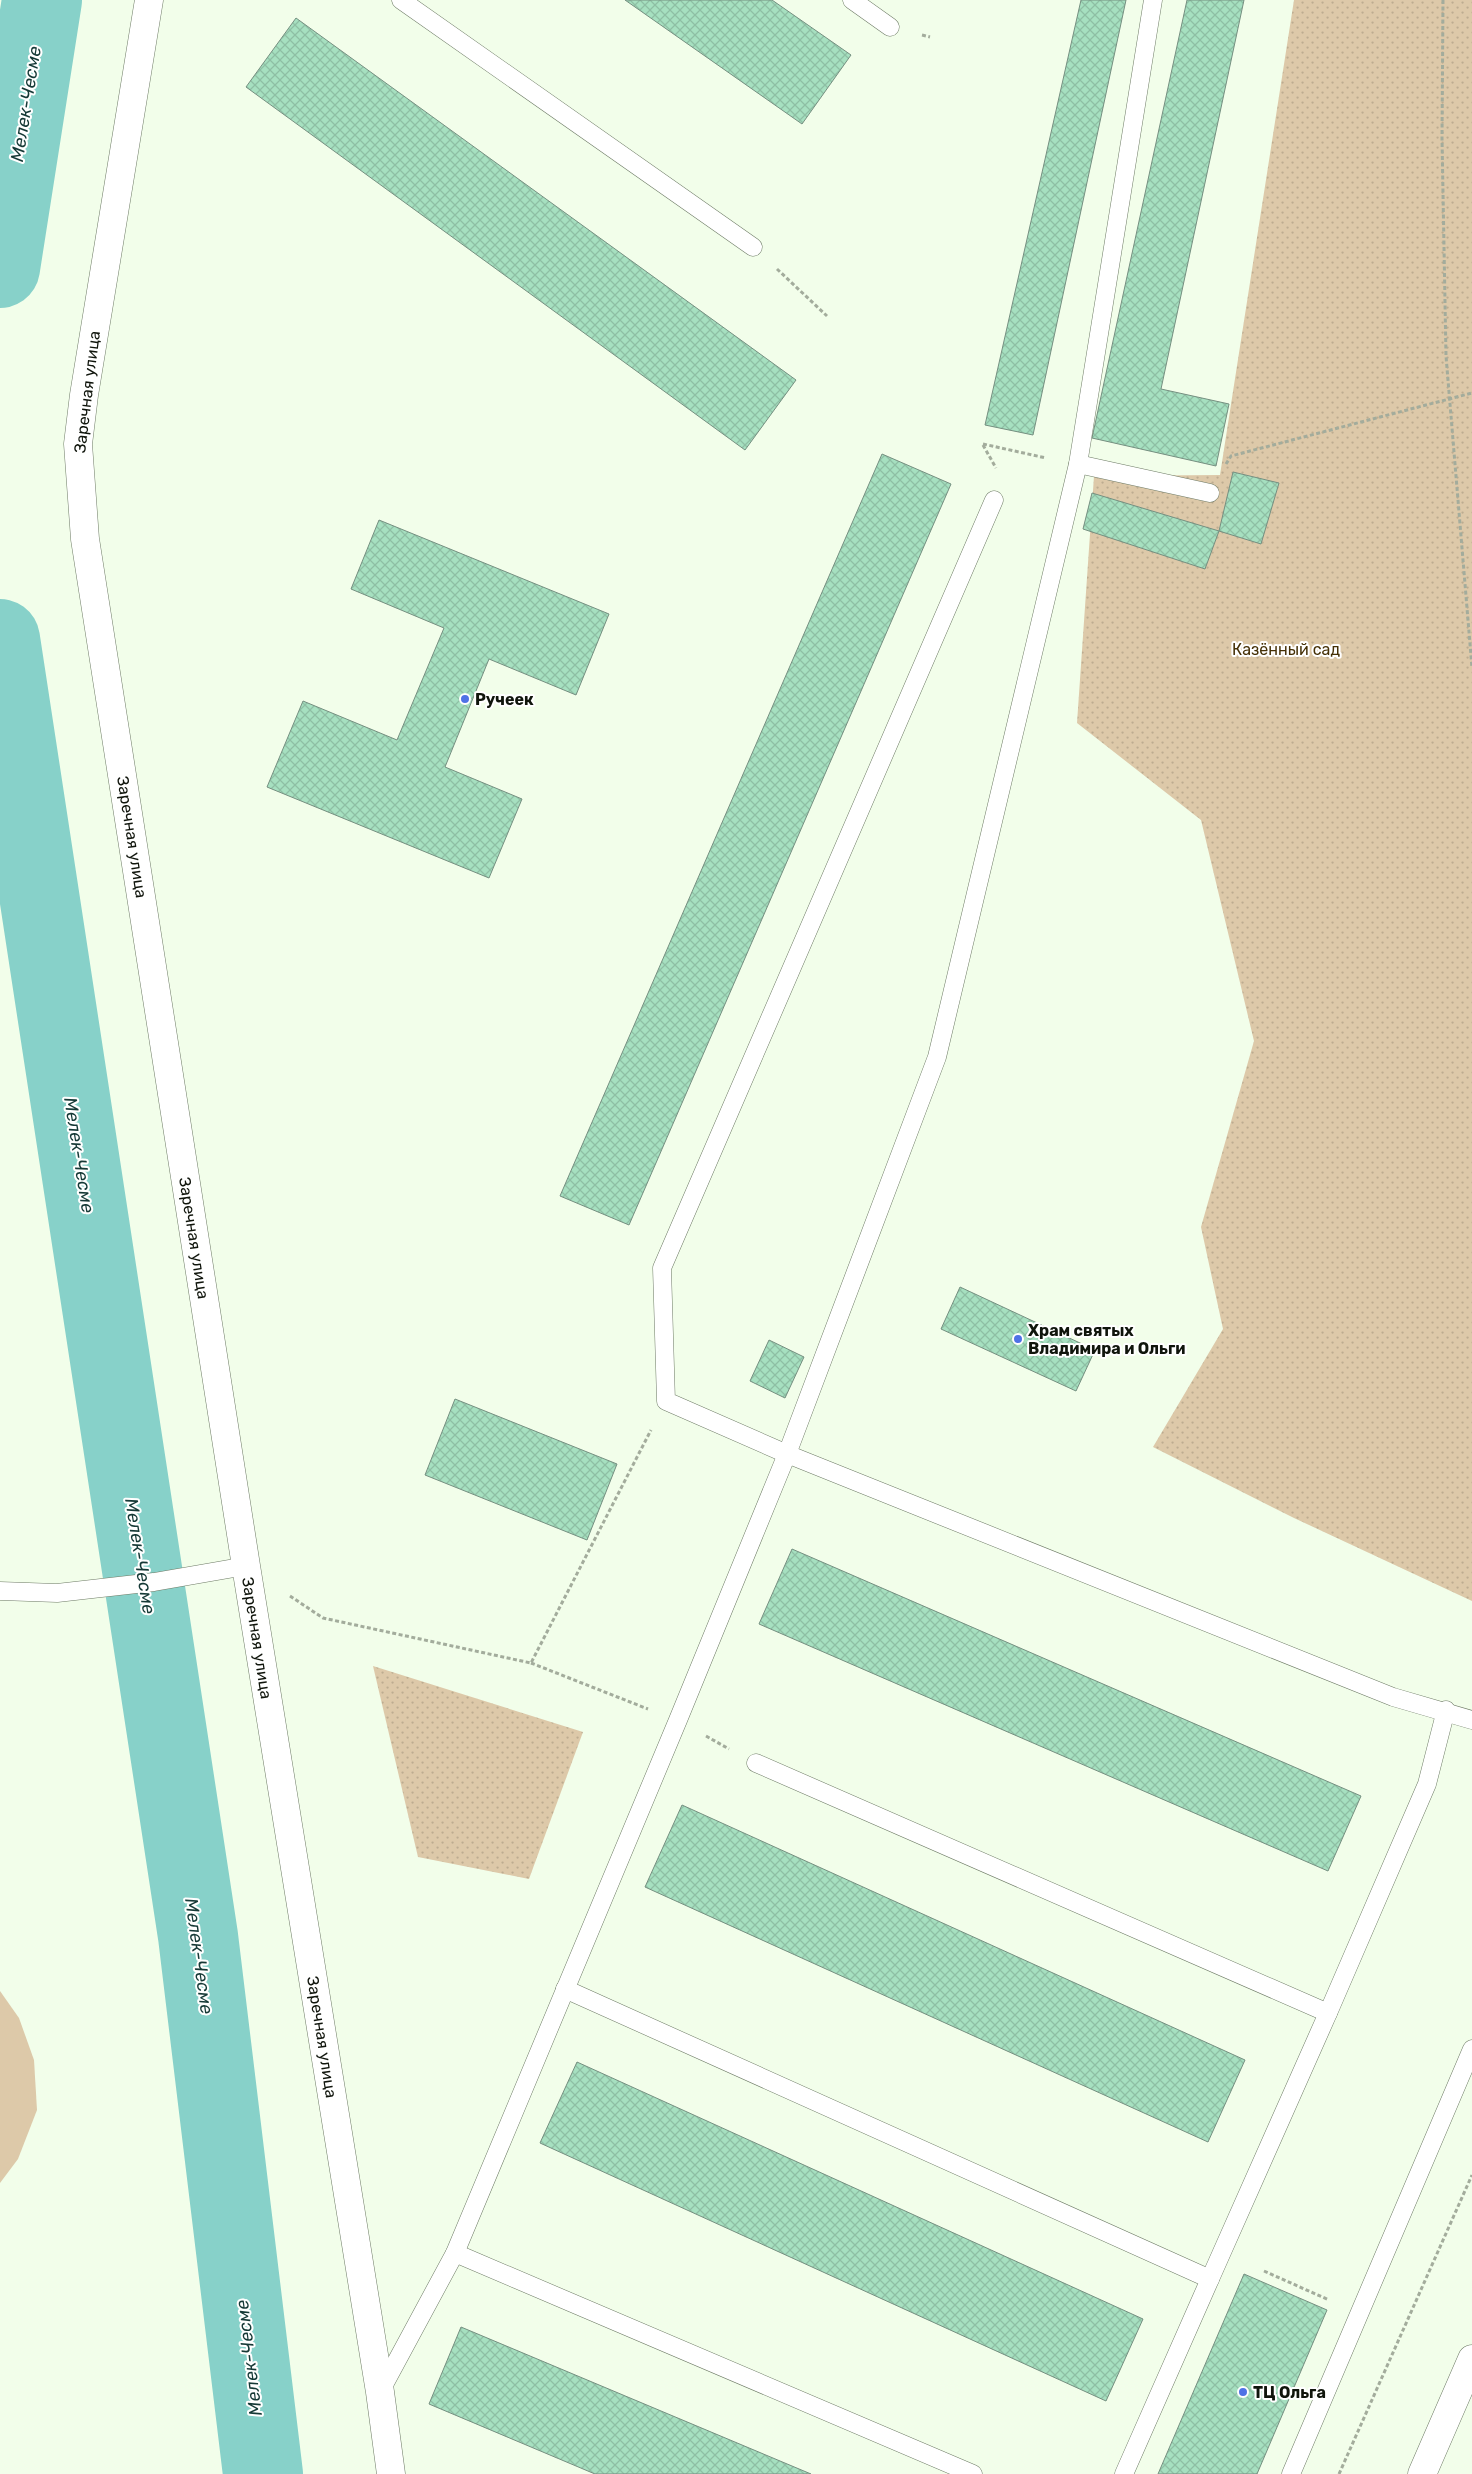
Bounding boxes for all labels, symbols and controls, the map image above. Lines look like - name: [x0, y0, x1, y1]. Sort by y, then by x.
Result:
- water label: Мелек-Чесме: [6, 45, 46, 163]
- street label: Заречная улица: [70, 330, 104, 454]
- park label: Казённый сад: [1232, 640, 1340, 659]
- place label: Ручеек: [475, 690, 534, 709]
- marker: Ручеек: [459, 693, 471, 705]
- street label: Заречная улица: [113, 775, 151, 899]
- water label: Мелек-Чесме: [59, 1096, 99, 1214]
- street label: Заречная улица: [175, 1176, 213, 1300]
- place label: Храм святых Владимира и Ольги: [1028, 1321, 1185, 1358]
- marker: Храм святых Владимира и Ольги: [1012, 1333, 1024, 1345]
- water label: Мелек-Чесме: [120, 1497, 160, 1615]
- street label: Заречная улица: [238, 1576, 276, 1700]
- water label: Мелек-Чесме: [180, 1897, 218, 2015]
- street label: Заречная улица: [303, 1975, 341, 2099]
- water label: Мелек-Чесме: [231, 2299, 267, 2417]
- place label: ТЦ Ольга: [1253, 2383, 1326, 2402]
- marker: ТЦ Ольга: [1237, 2386, 1249, 2398]

